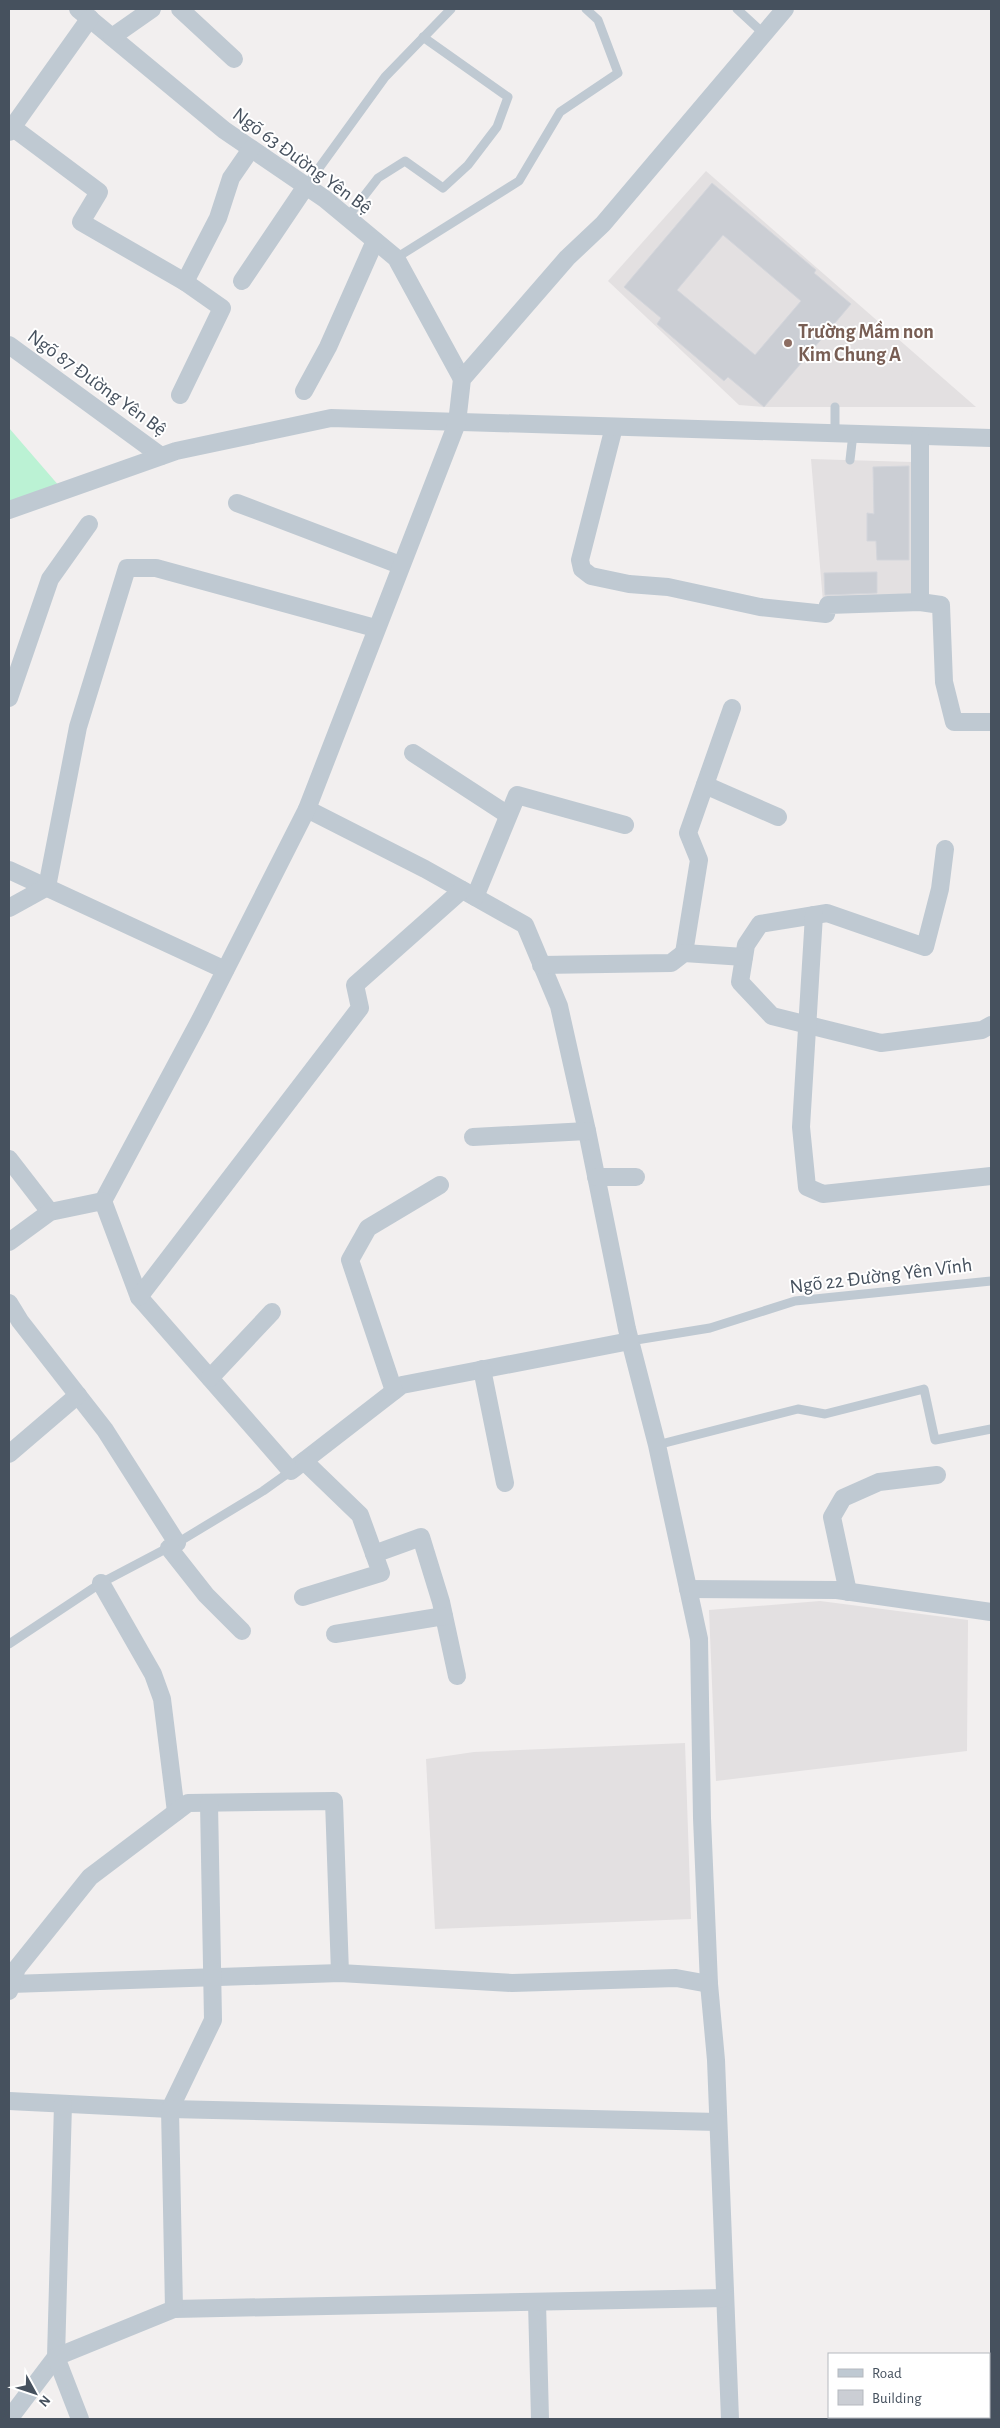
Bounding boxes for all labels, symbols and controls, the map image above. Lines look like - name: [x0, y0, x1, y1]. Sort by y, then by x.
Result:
- street label: Ngõ 63 Đường Yên Bệ: [229, 104, 375, 218]
- place label: Trường Mầm non Kim Chung A: [798, 320, 934, 365]
- street label: Ngõ 87 Đường Yên Bệ: [24, 326, 170, 440]
- marker: Trường Mầm non Kim Chung A: [782, 337, 794, 349]
- street label: Ngõ 22 Đường Yên Vĩnh: [789, 1255, 973, 1297]
- legend: [828, 2353, 990, 2418]
- text: Road: [872, 2366, 902, 2381]
- north arrow: [10, 2368, 60, 2418]
- text: Building: [872, 2391, 922, 2406]
- text: N: [36, 2392, 53, 2409]

